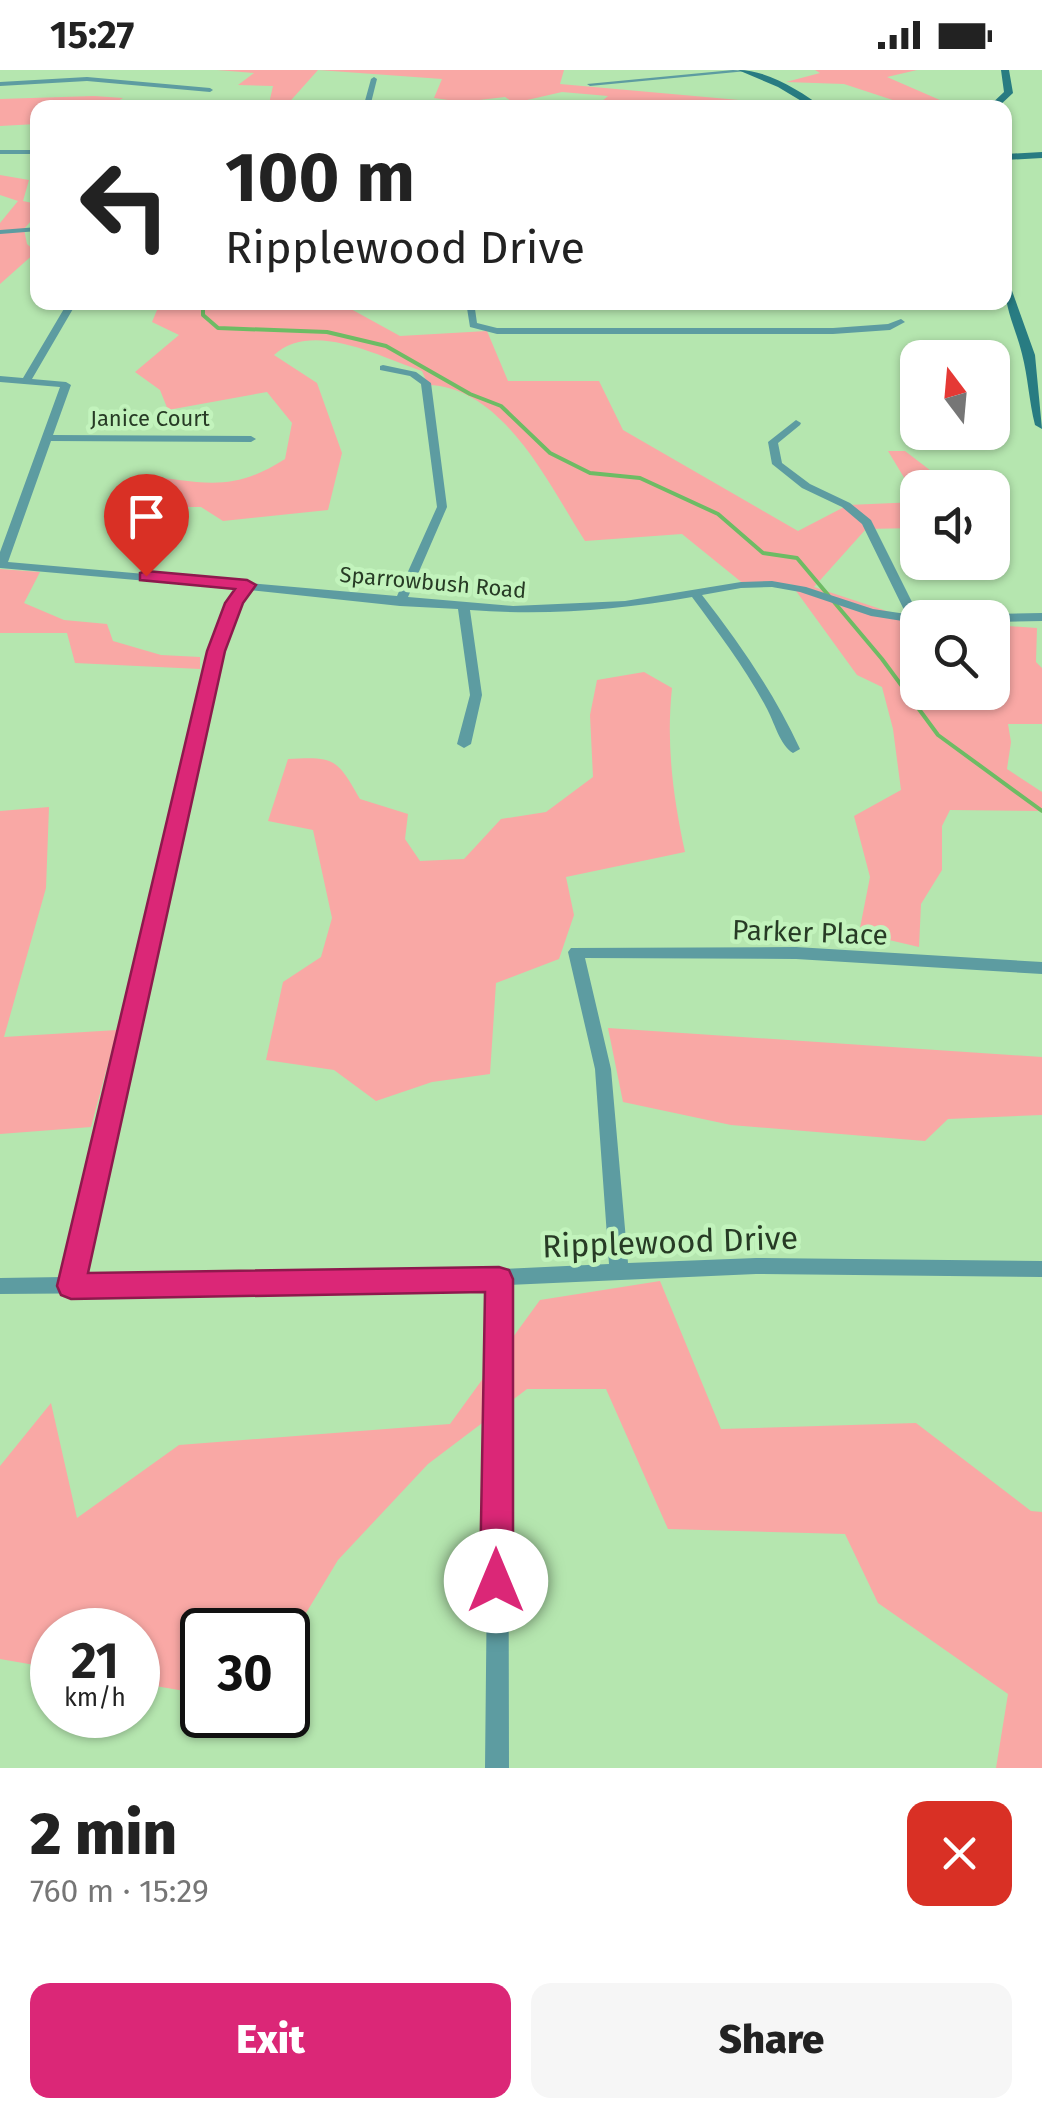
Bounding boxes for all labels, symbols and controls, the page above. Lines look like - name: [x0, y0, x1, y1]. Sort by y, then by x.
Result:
- text: 15:27: [50, 12, 134, 58]
- text: 100 m: [225, 136, 415, 220]
- icon: left: [60, 140, 190, 270]
- text: Ripplewood Drive: [225, 221, 585, 275]
- north arrow: [900, 340, 1010, 450]
- map controls: [900, 340, 1010, 710]
- street label: Janice Court: [90, 405, 210, 432]
- button: sound: [900, 470, 1010, 580]
- pin: [104, 474, 189, 577]
- icon: arrive: [119, 489, 174, 544]
- street label: Sparrowbush Road: [338, 561, 527, 604]
- button: search: [900, 600, 1010, 710]
- street label: Parker Place: [732, 913, 888, 952]
- street label: Ripplewood Drive: [541, 1219, 799, 1265]
- position arrow: [444, 1529, 548, 1633]
- speed limit sign: 30: [180, 1608, 310, 1738]
- text: 21: [71, 1631, 119, 1691]
- text: km/h: [64, 1683, 126, 1713]
- text: 2 min: [30, 1798, 177, 1870]
- button: close: [907, 1801, 1012, 1906]
- text: 760 m · 15:29: [30, 1872, 209, 1910]
- button: Exit: [30, 1983, 511, 2098]
- button: Share: [531, 1983, 1012, 2098]

